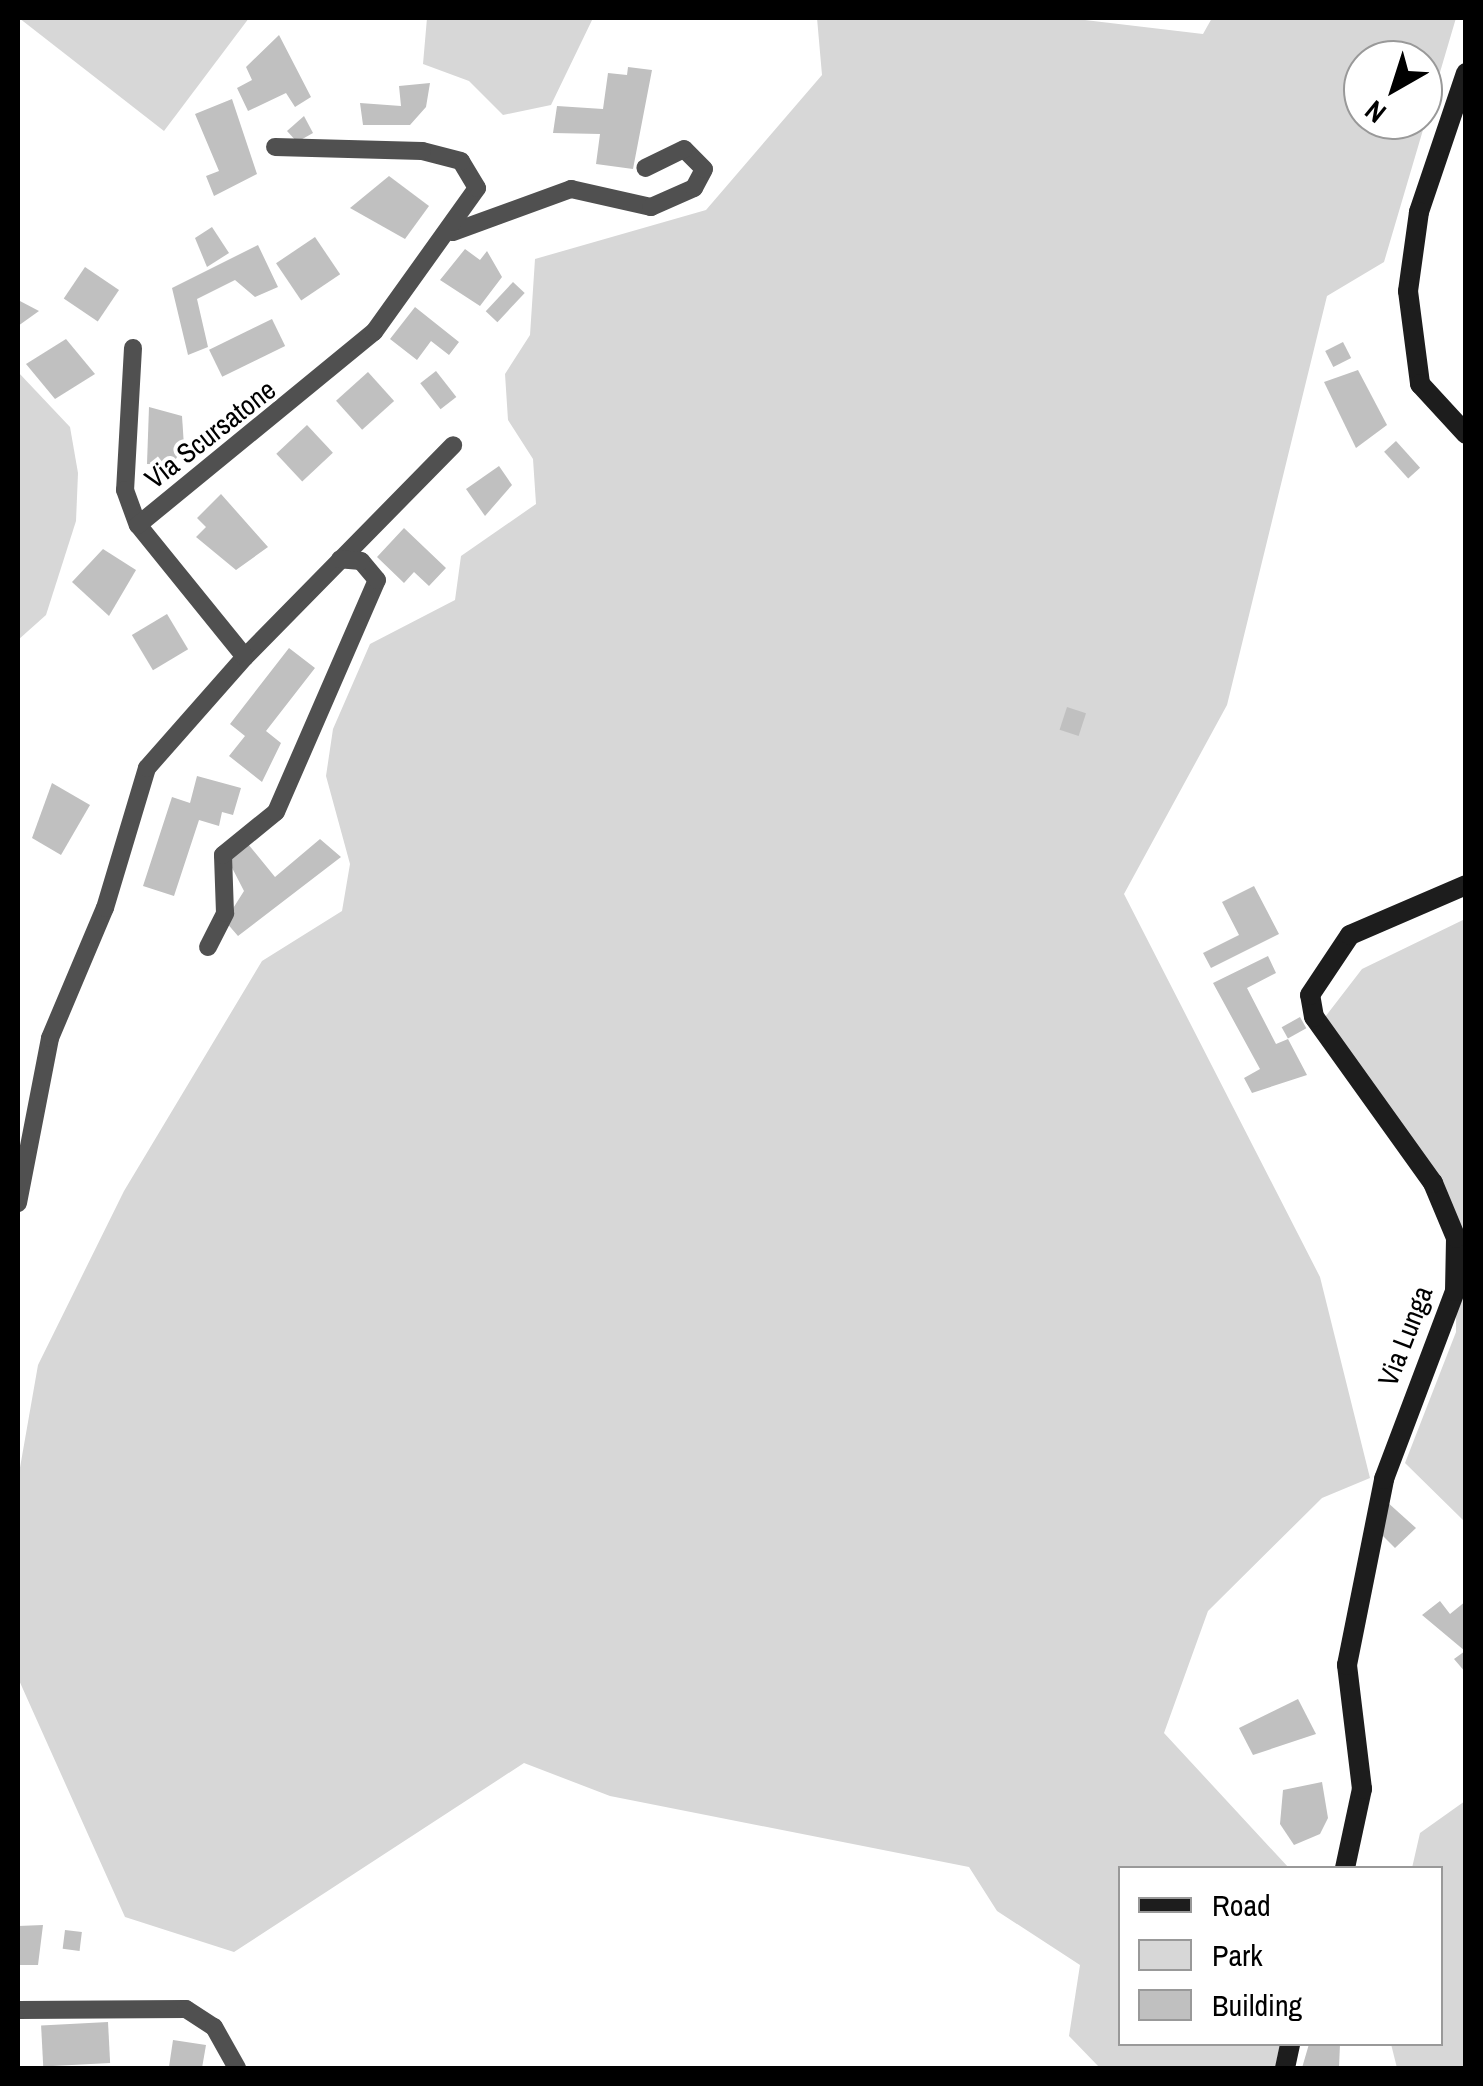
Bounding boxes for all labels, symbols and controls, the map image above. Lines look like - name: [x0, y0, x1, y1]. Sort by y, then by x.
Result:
- north arrow: [1343, 40, 1443, 140]
- text: N: [1357, 92, 1394, 132]
- street label: Via Scursatone: [138, 373, 282, 495]
- street label: Via Lunga: [1371, 1281, 1439, 1391]
- legend: [1118, 1866, 1443, 2046]
- text: Road: [1212, 1885, 1271, 1925]
- text: Park: [1212, 1935, 1263, 1975]
- text: Building: [1212, 1985, 1302, 2025]

